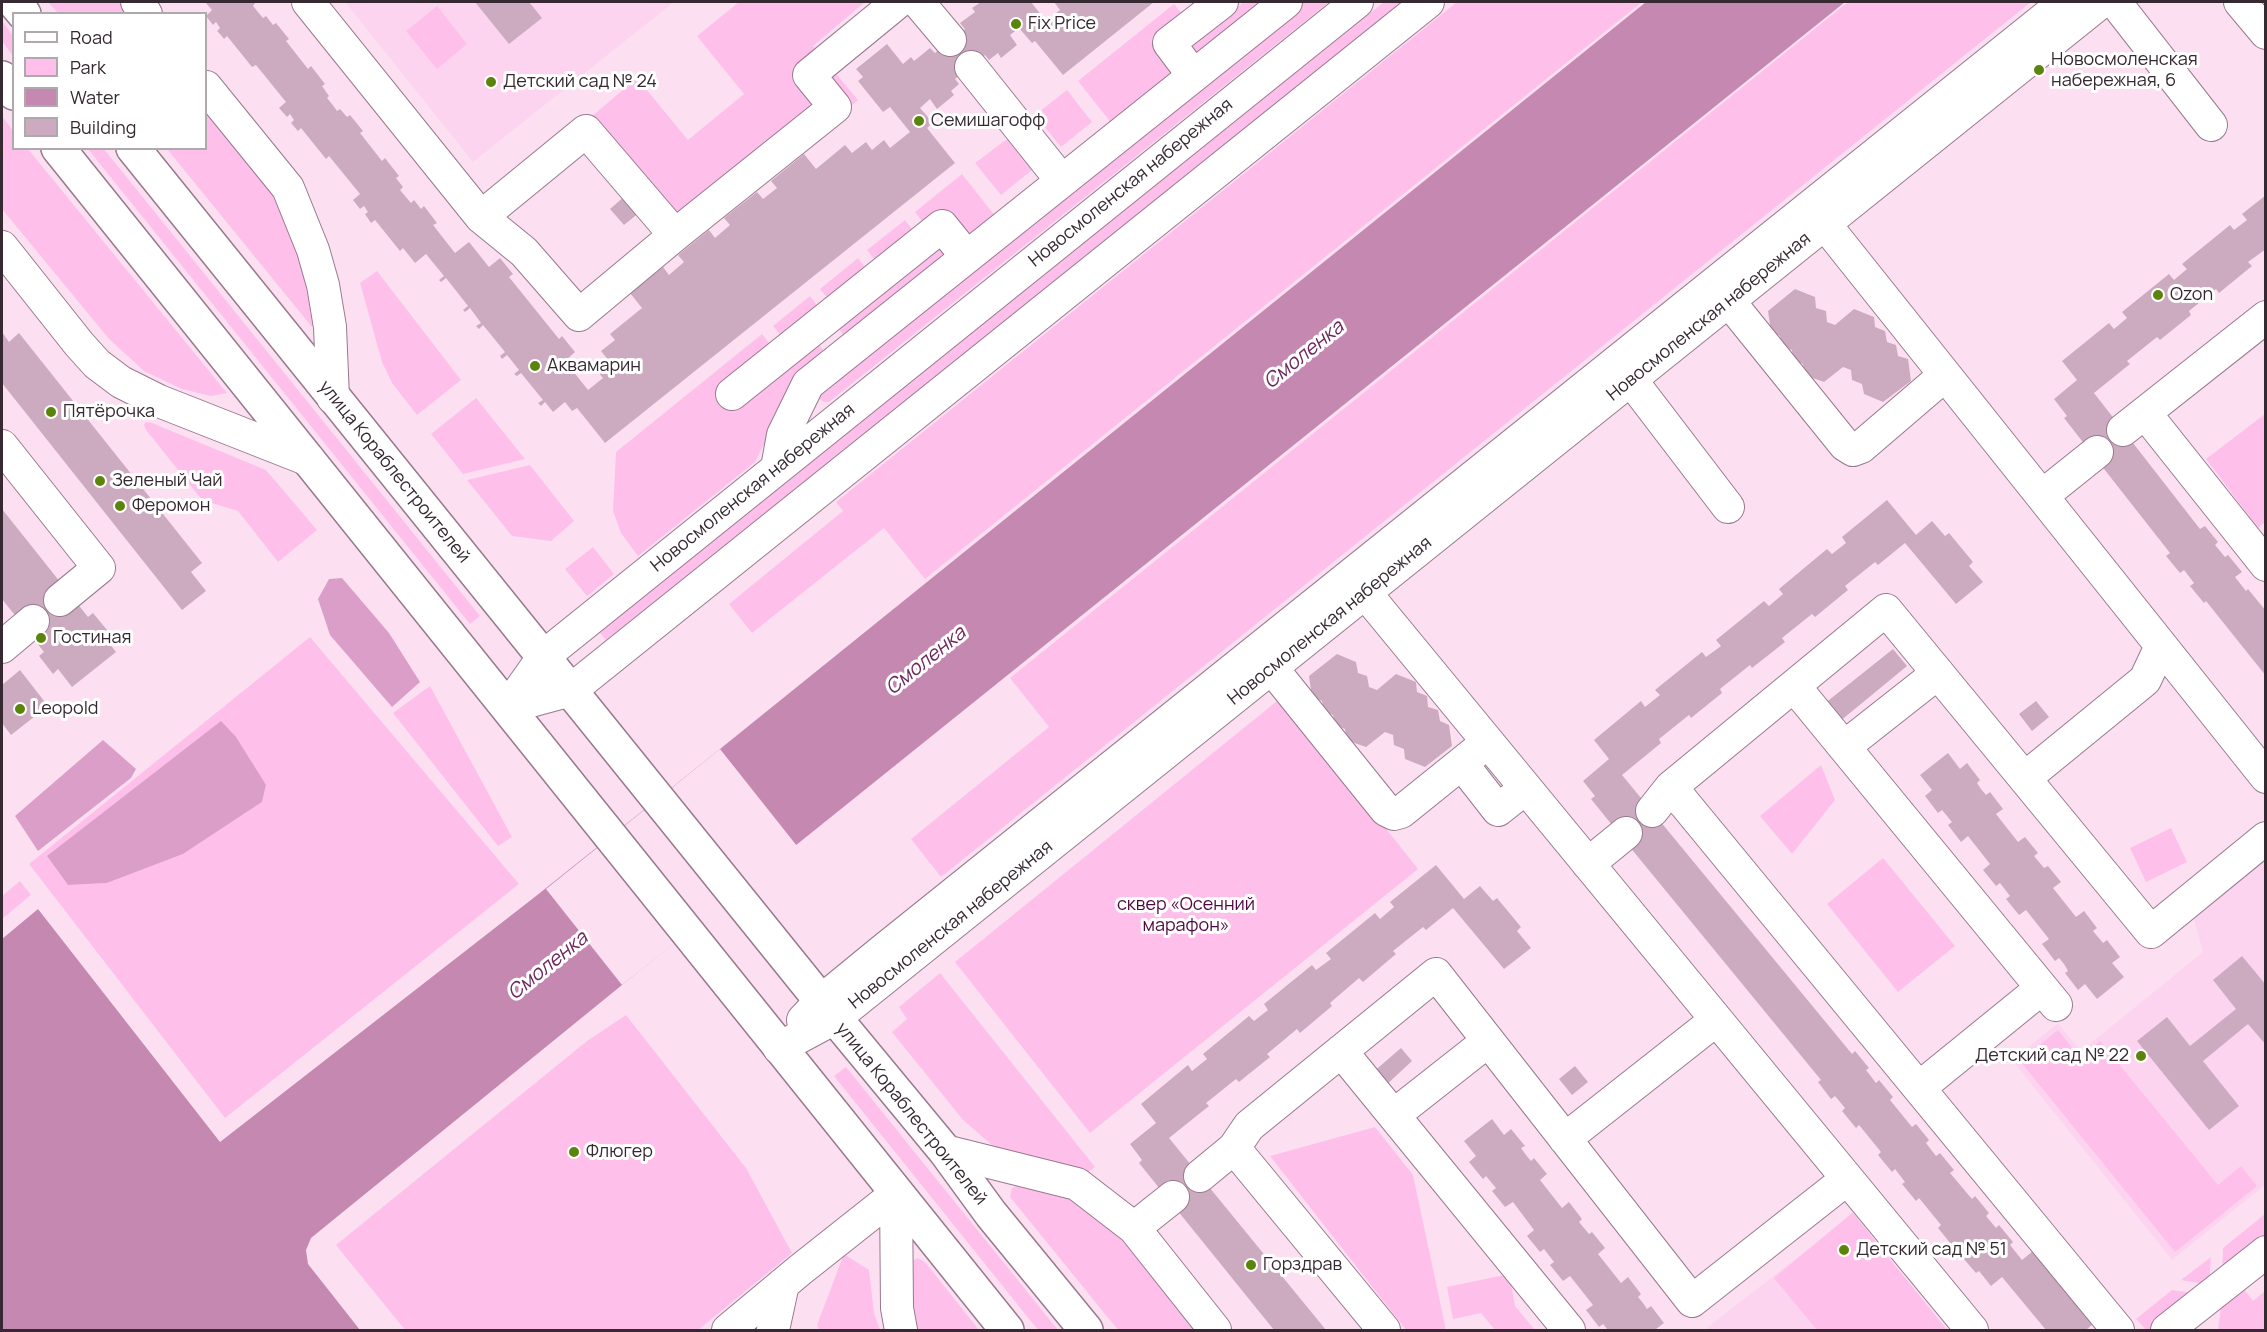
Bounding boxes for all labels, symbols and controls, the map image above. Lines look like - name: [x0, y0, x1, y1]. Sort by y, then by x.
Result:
- legend: [12, 12, 207, 150]
- place label: Fix Price: [1028, 13, 1096, 35]
- marker: Fix Price: [1009, 17, 1023, 31]
- text: Road: [70, 25, 113, 49]
- place label: Новосмоленская набережная, 6: [2051, 49, 2198, 92]
- text: Park: [70, 55, 106, 79]
- marker: Новосмоленская набережная, 6: [2032, 63, 2046, 77]
- place label: Детский сад № 24: [503, 71, 657, 93]
- marker: Детский сад № 24: [484, 75, 498, 89]
- text: Water: [70, 85, 120, 109]
- street label: Новосмоленская набережная: [1025, 94, 1237, 272]
- place label: Семишагофф: [931, 110, 1045, 132]
- marker: Семишагофф: [912, 114, 926, 128]
- text: Building: [70, 115, 136, 139]
- street label: Новосмоленская набережная: [1603, 228, 1815, 406]
- place label: Ozon: [2170, 284, 2213, 306]
- marker: Ozon: [2151, 288, 2165, 302]
- water label: Смоленка: [1259, 315, 1349, 395]
- place label: Аквамарин: [547, 355, 641, 377]
- marker: Аквамарин: [528, 359, 542, 373]
- street label: улица Кораблестроителей: [314, 377, 474, 567]
- street label: Новосмоленская набережная: [647, 399, 859, 577]
- place label: Пятёрочка: [63, 401, 155, 423]
- marker: Пятёрочка: [44, 405, 58, 419]
- place label: Зеленый Чай: [112, 470, 223, 492]
- marker: Зеленый Чай: [93, 474, 107, 488]
- place label: Феромон: [132, 495, 210, 517]
- marker: Феромон: [113, 499, 127, 513]
- street label: Новосмоленская набережная: [1224, 532, 1436, 710]
- water label: Смоленка: [881, 621, 971, 701]
- place label: Гостиная: [53, 627, 131, 649]
- marker: Гостиная: [34, 631, 48, 645]
- place label: Leopold: [32, 698, 99, 720]
- marker: Leopold: [13, 702, 27, 716]
- street label: Новосмоленская набережная: [845, 836, 1057, 1014]
- park label: сквер «Осенний марафон»: [1117, 894, 1255, 936]
- water label: Смоленка: [503, 926, 593, 1006]
- street label: улица Кораблестроителей: [831, 1019, 991, 1209]
- place label: Детский сад № 22: [1975, 1045, 2129, 1067]
- marker: Детский сад № 22: [2134, 1049, 2148, 1063]
- place label: Флюгер: [586, 1141, 653, 1163]
- marker: Флюгер: [567, 1145, 581, 1159]
- place label: Детский сад № 51: [1856, 1239, 2007, 1261]
- marker: Детский сад № 51: [1837, 1243, 1851, 1257]
- place label: Горздрав: [1263, 1254, 1342, 1276]
- marker: Горздрав: [1244, 1258, 1258, 1272]

